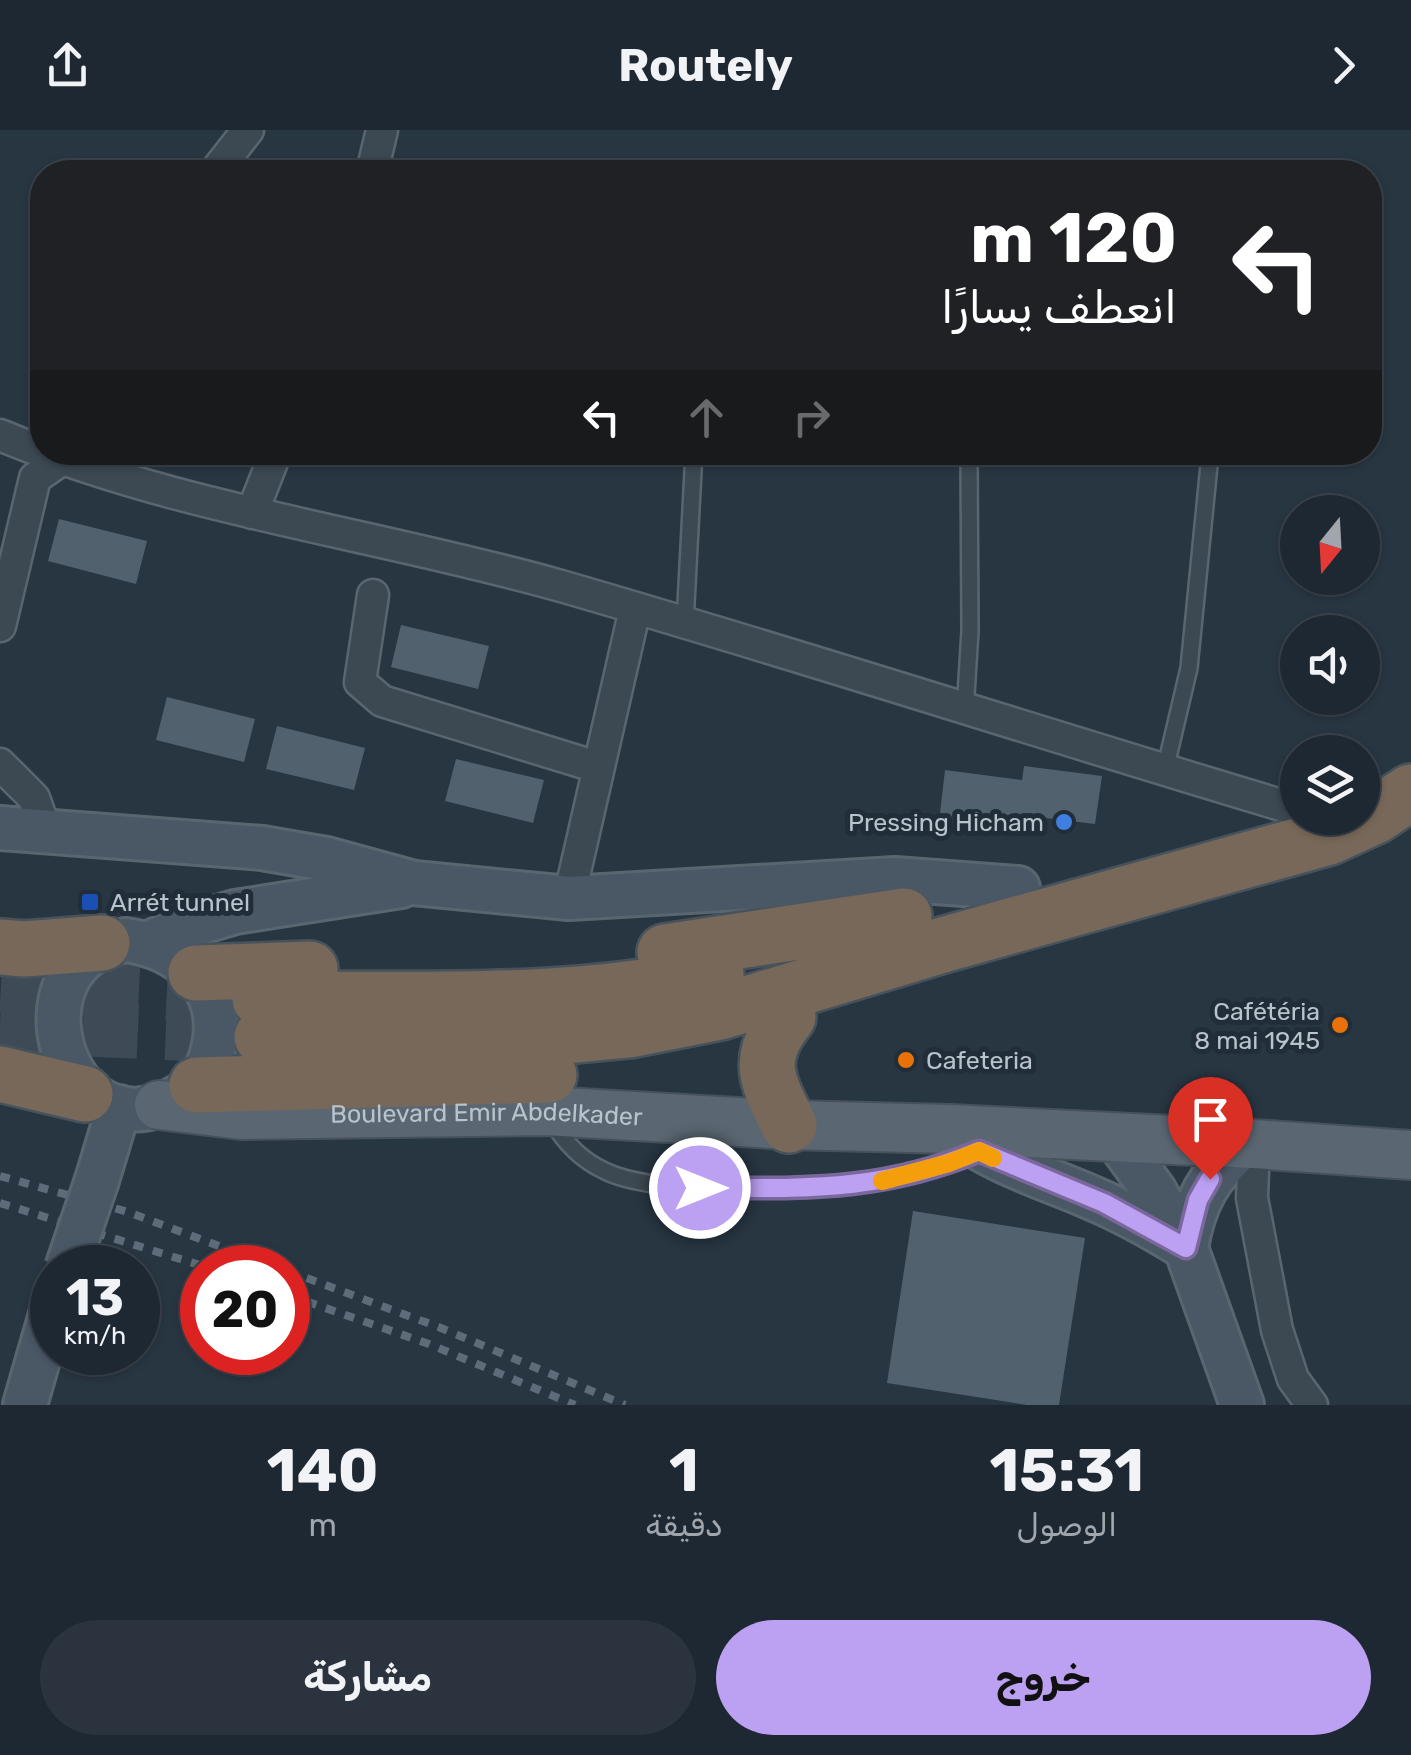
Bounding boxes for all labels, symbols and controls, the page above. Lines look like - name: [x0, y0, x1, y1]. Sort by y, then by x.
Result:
- icon: share: [40, 38, 95, 93]
- icon: forward: [1316, 38, 1371, 93]
- text: Routely: [618, 39, 793, 92]
- text: 120 m: [970, 197, 1177, 280]
- icon: left: [1212, 200, 1342, 330]
- text: انعطف يسارًا: [941, 281, 1177, 334]
- icon: left: [574, 390, 629, 445]
- icon: ahead: [679, 390, 734, 445]
- icon: right: [784, 390, 839, 445]
- north arrow: [1280, 495, 1380, 595]
- map controls: [1280, 495, 1380, 835]
- button: sound: [1280, 615, 1380, 715]
- button: layers: [1280, 735, 1380, 835]
- place label: Pressing Hicham: [848, 808, 1044, 837]
- marker: Pressing Hicham: [1053, 811, 1075, 833]
- place label: Arrét tunnel: [110, 888, 250, 917]
- marker: Arrét tunnel: [79, 891, 101, 913]
- place label: Cafétéria 8 mai 1945: [1194, 997, 1320, 1055]
- marker: Cafétéria 8 mai 1945: [1329, 1014, 1351, 1036]
- place label: Cafeteria: [926, 1046, 1033, 1075]
- marker: Cafeteria: [895, 1049, 917, 1071]
- pin: [1168, 1077, 1253, 1180]
- icon: arrive: [1183, 1092, 1238, 1147]
- street label: Boulevard Emir Abdelkader: [330, 1097, 644, 1132]
- position arrow: [648, 1136, 752, 1240]
- speed limit sign: 20: [180, 1245, 310, 1375]
- text: 13: [66, 1268, 124, 1328]
- text: km/h: [64, 1321, 126, 1350]
- text: 140: [267, 1435, 378, 1506]
- text: 1: [669, 1435, 699, 1506]
- text: 15:31: [990, 1435, 1144, 1506]
- text: m: [308, 1506, 337, 1544]
- text: دقيقة: [645, 1506, 723, 1544]
- text: الوصول: [1016, 1506, 1117, 1544]
- button: مشاركة: [40, 1620, 696, 1735]
- button: خروج: [716, 1620, 1371, 1735]

